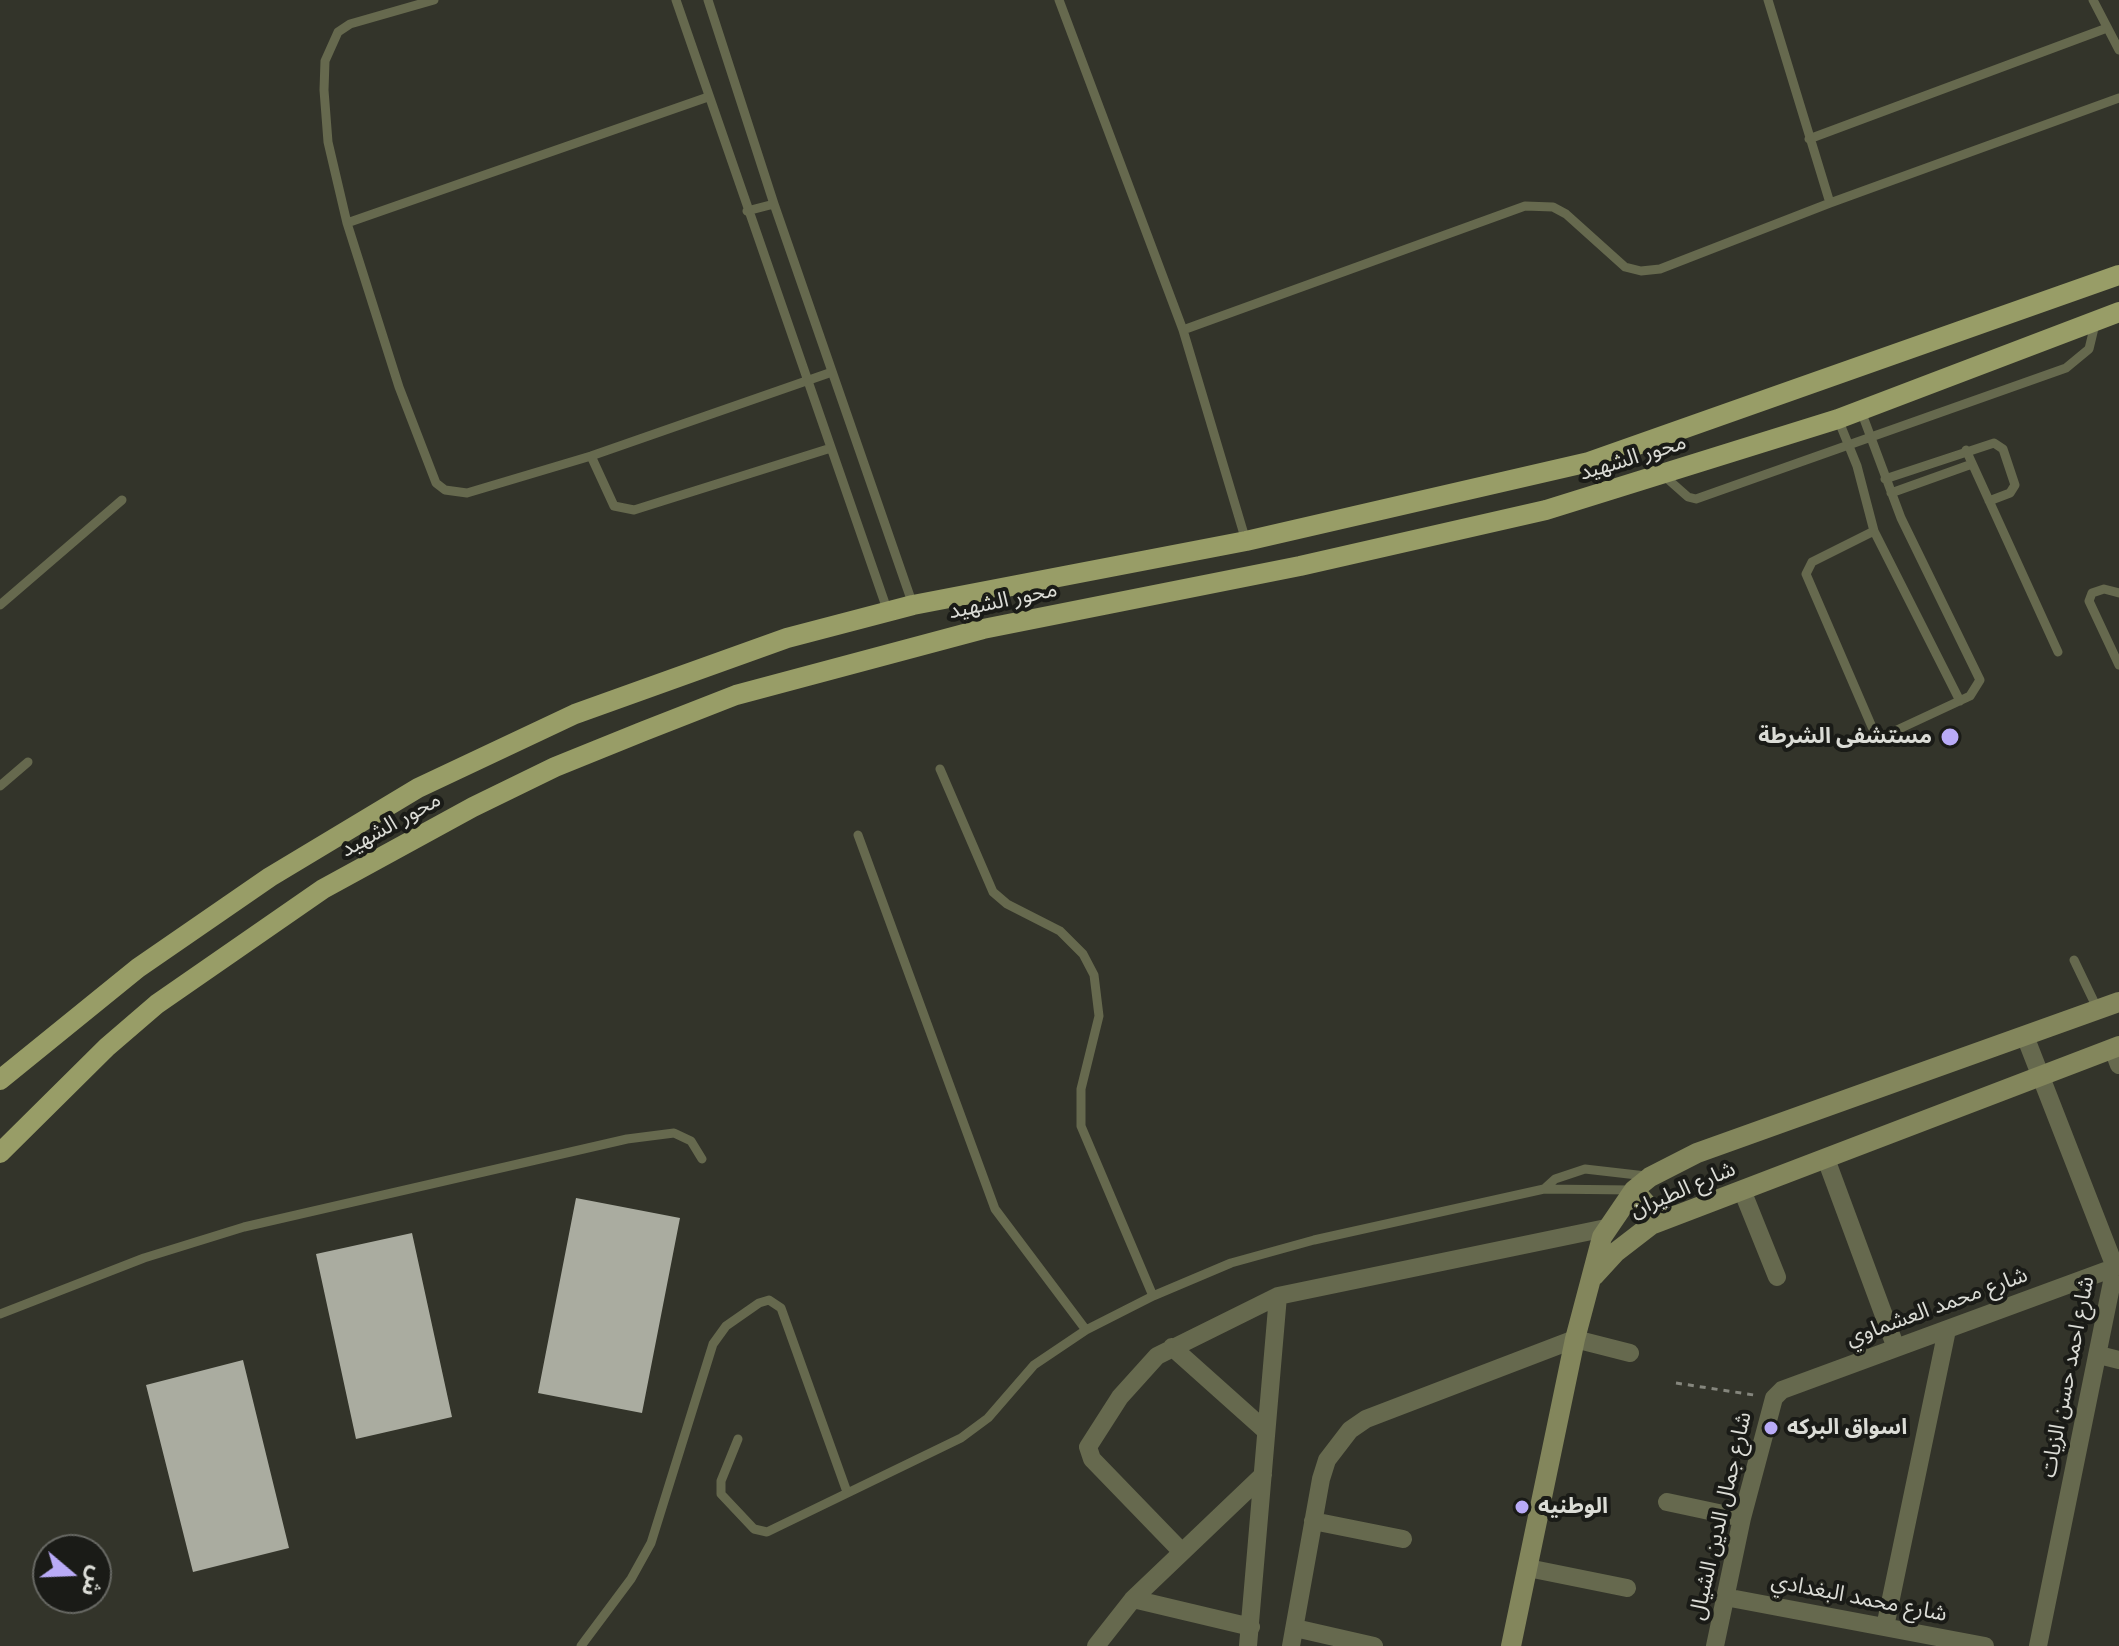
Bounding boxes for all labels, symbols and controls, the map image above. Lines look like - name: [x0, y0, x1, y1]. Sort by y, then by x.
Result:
- street label: محور الشهيد: [1576, 429, 1690, 487]
- street label: محور الشهيد: [946, 577, 1060, 625]
- place label: مستشفى الشرطة: [1758, 724, 1932, 750]
- marker: مستشفى الشرطة: [1939, 726, 1961, 748]
- street label: محور الشهيد: [336, 787, 446, 863]
- street label: شارع الطيران: [1626, 1156, 1740, 1224]
- street label: شارع محمد العشماوي: [1843, 1262, 2031, 1352]
- street label: شارع احمد حسن الزيات: [2036, 1274, 2100, 1480]
- street label: شارع جمال الدين الشيال: [1684, 1409, 1758, 1623]
- place label: اسواق البركه: [1787, 1415, 1907, 1441]
- marker: اسواق البركه: [1762, 1419, 1780, 1437]
- place label: الوطنيه: [1538, 1494, 1608, 1520]
- marker: الوطنيه: [1513, 1498, 1531, 1516]
- north arrow: [32, 1534, 112, 1614]
- text: ش: [76, 1563, 111, 1600]
- street label: شارع محمد البغدادي: [1769, 1568, 1949, 1628]

